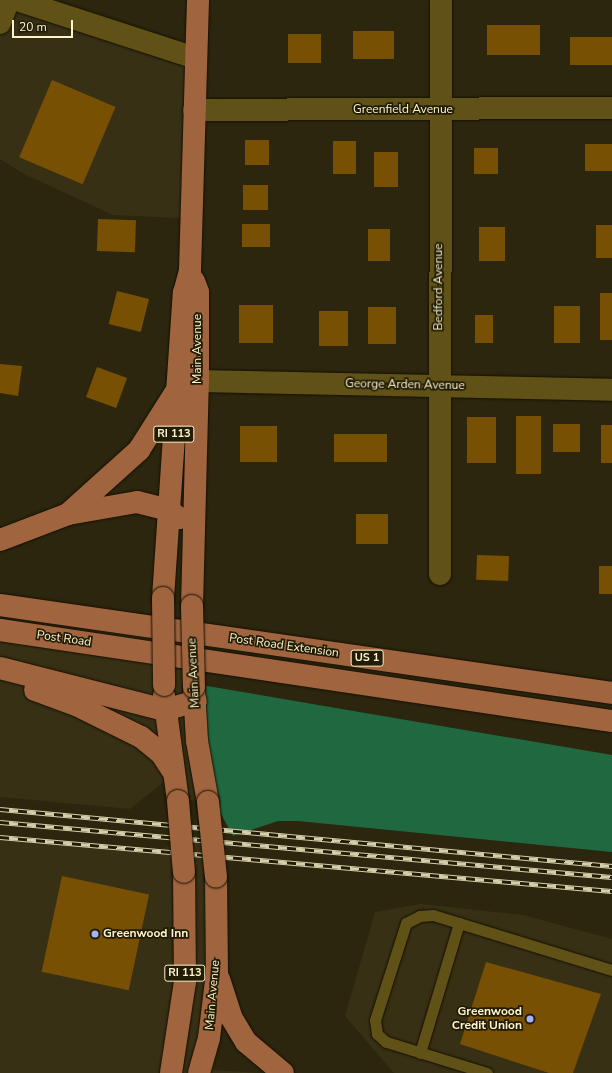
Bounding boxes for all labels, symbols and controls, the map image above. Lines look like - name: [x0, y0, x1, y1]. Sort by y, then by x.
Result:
- scale bar: [14, 12, 75, 38]
- text: 20 m: [19, 19, 47, 35]
- street label: Greenfield Avenue: [353, 103, 453, 117]
- street label: Bedford Avenue: [432, 243, 446, 331]
- street label: Main Avenue: [191, 314, 205, 384]
- street label: George Arden Avenue: [345, 377, 465, 393]
- road number: RI 113: [153, 425, 195, 443]
- street label: Post Road: [36, 628, 92, 650]
- street label: Post Road Extension: [228, 631, 340, 661]
- street label: Main Avenue: [185, 638, 203, 708]
- road number: US 1: [350, 649, 384, 667]
- place label: Greenwood Inn: [103, 927, 188, 941]
- marker: Greenwood Inn: [90, 929, 100, 939]
- street label: Main Avenue: [203, 959, 223, 1031]
- road number: RI 113: [164, 964, 206, 982]
- place label: Greenwood Credit Union: [452, 1005, 522, 1033]
- marker: Greenwood Credit Union: [525, 1014, 535, 1024]

